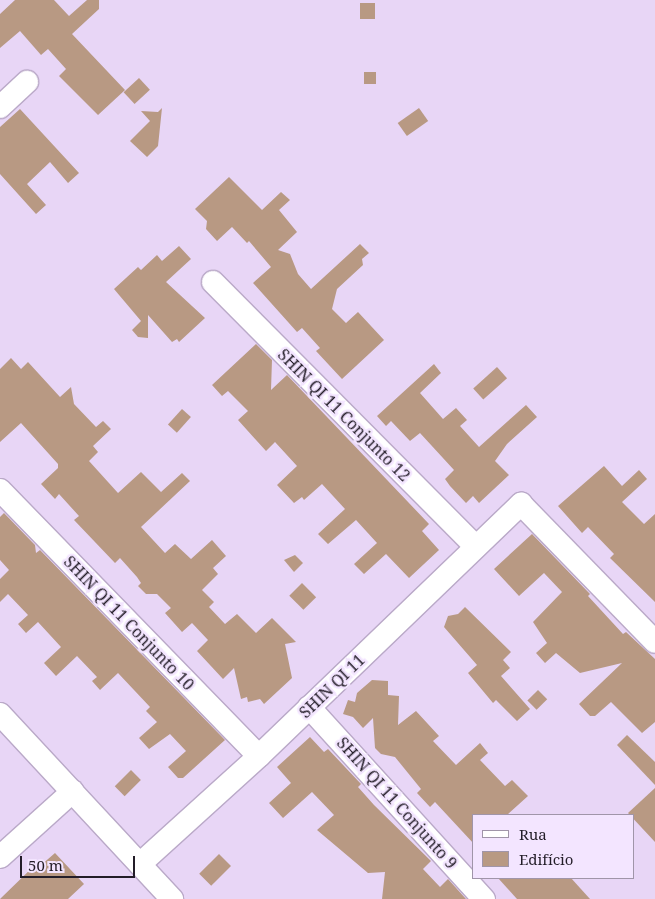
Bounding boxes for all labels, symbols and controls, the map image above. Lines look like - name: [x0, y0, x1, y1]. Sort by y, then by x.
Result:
- street label: SHIN QI 11 Conjunto 12: [274, 345, 414, 485]
- street label: SHIN QI 11 Conjunto 10: [60, 552, 198, 694]
- street label: SHIN QI 11: [295, 650, 369, 722]
- street label: SHIN QI 11 Conjunto 9: [333, 733, 461, 873]
- legend: [472, 814, 635, 879]
- text: Rua: [519, 824, 547, 844]
- scale bar: [22, 846, 138, 878]
- text: Edifício: [519, 849, 574, 869]
- text: 50 m: [28, 855, 63, 875]

